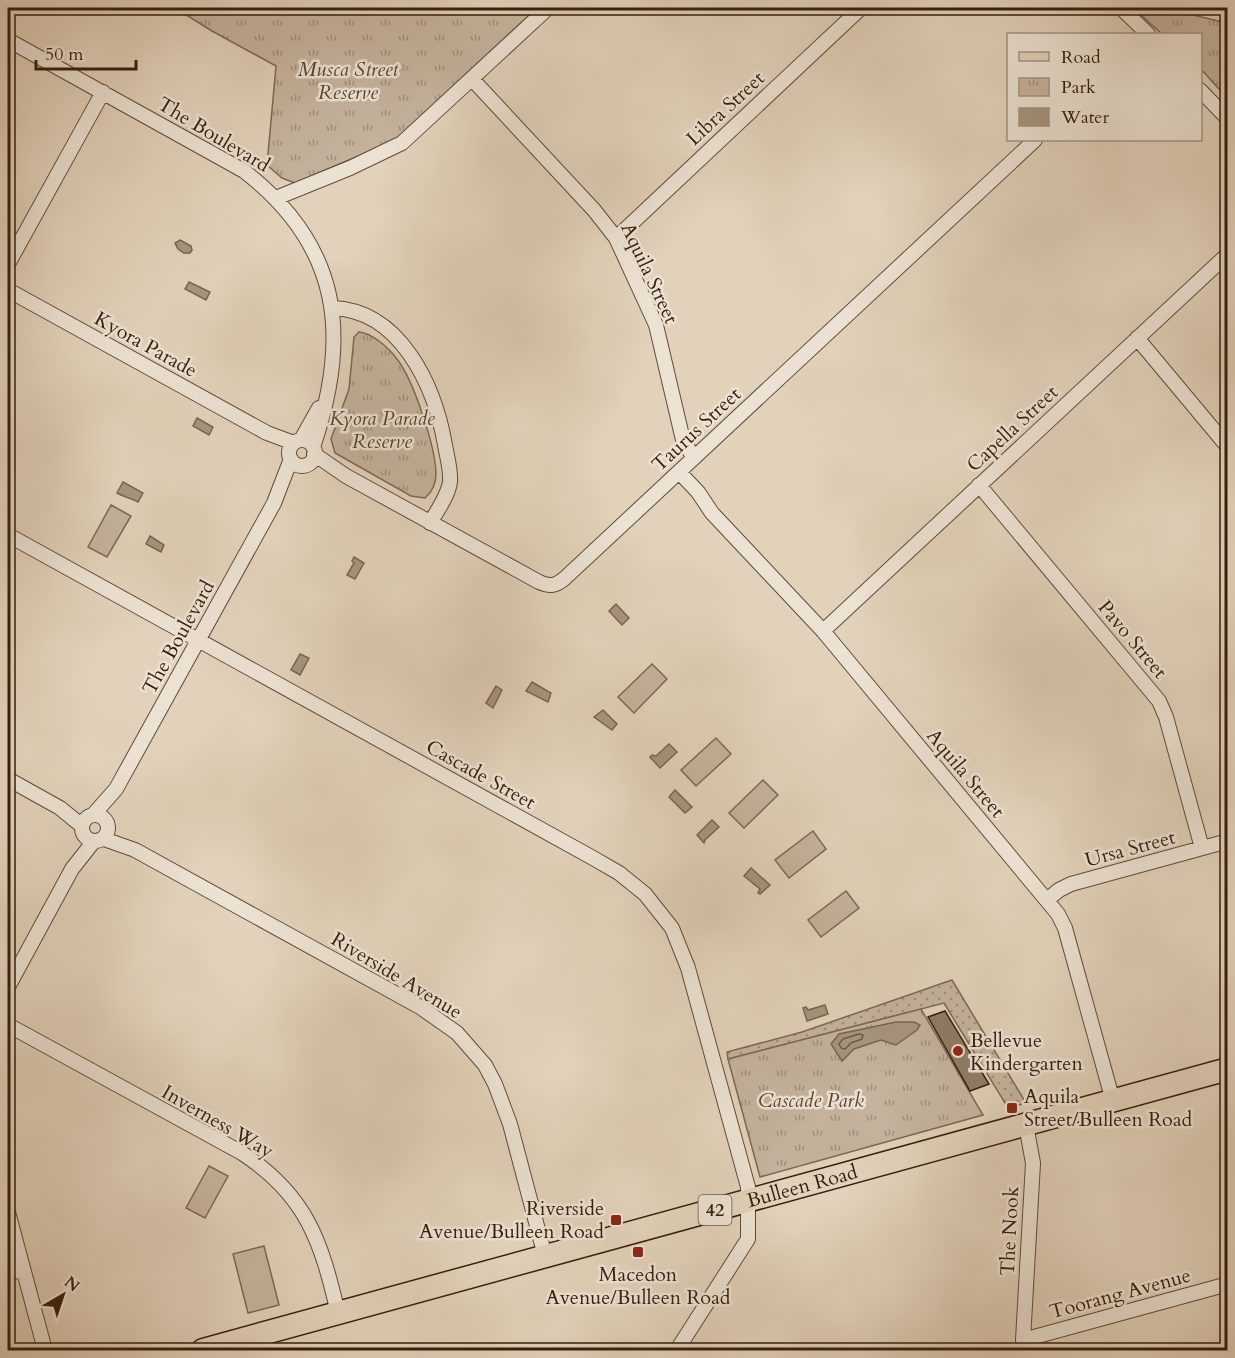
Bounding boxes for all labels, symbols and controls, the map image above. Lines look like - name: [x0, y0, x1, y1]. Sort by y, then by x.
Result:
- scale bar: [36, 33, 136, 71]
- legend: [1007, 33, 1202, 141]
- text: 50 m: [45, 42, 84, 67]
- text: Road: [1061, 45, 1101, 70]
- park label: Musca Street Reserve: [298, 56, 400, 106]
- street label: Libra Street: [680, 65, 771, 152]
- text: Park: [1061, 75, 1096, 100]
- street label: The Boulevard: [153, 90, 275, 179]
- text: Water: [1060, 105, 1110, 130]
- street label: Aquila Street: [614, 218, 685, 329]
- street label: Kyora Parade: [89, 305, 202, 384]
- street label: Capella Street: [961, 378, 1064, 478]
- street label: Taurus Street: [646, 381, 747, 478]
- park label: Kyora Parade Reserve: [329, 405, 435, 455]
- street label: The Boulevard: [136, 575, 221, 699]
- street label: Pavo Street: [1092, 594, 1174, 685]
- street label: Aquila Street: [920, 723, 1011, 824]
- street label: Cascade Street: [421, 733, 541, 816]
- street label: Ursa Street: [1082, 823, 1179, 873]
- street label: Riverside Avenue: [326, 926, 467, 1025]
- place label: Bellevue Kindergarten: [970, 1027, 1083, 1077]
- marker: Bellevue Kindergarten: [951, 1044, 965, 1058]
- street label: Inverness Way: [157, 1078, 279, 1165]
- place label: Aquila Street/Bulleen Road: [1024, 1083, 1193, 1133]
- park label: Cascade Park: [758, 1087, 864, 1114]
- marker: Aquila Street/Bulleen Road: [1005, 1101, 1019, 1115]
- street label: Bulleen Road: [744, 1158, 861, 1214]
- street label: The Nook: [994, 1185, 1025, 1276]
- place label: Riverside Avenue/Bulleen Road: [419, 1195, 604, 1245]
- road number: 42: [698, 1195, 732, 1225]
- marker: Riverside Avenue/Bulleen Road: [609, 1213, 623, 1227]
- marker: Macedon Avenue/Bulleen Road: [631, 1245, 645, 1259]
- place label: Macedon Avenue/Bulleen Road: [546, 1261, 731, 1311]
- street label: Toorang Avenue: [1047, 1262, 1194, 1325]
- north arrow: [33, 1265, 93, 1325]
- text: N: [59, 1271, 84, 1297]

